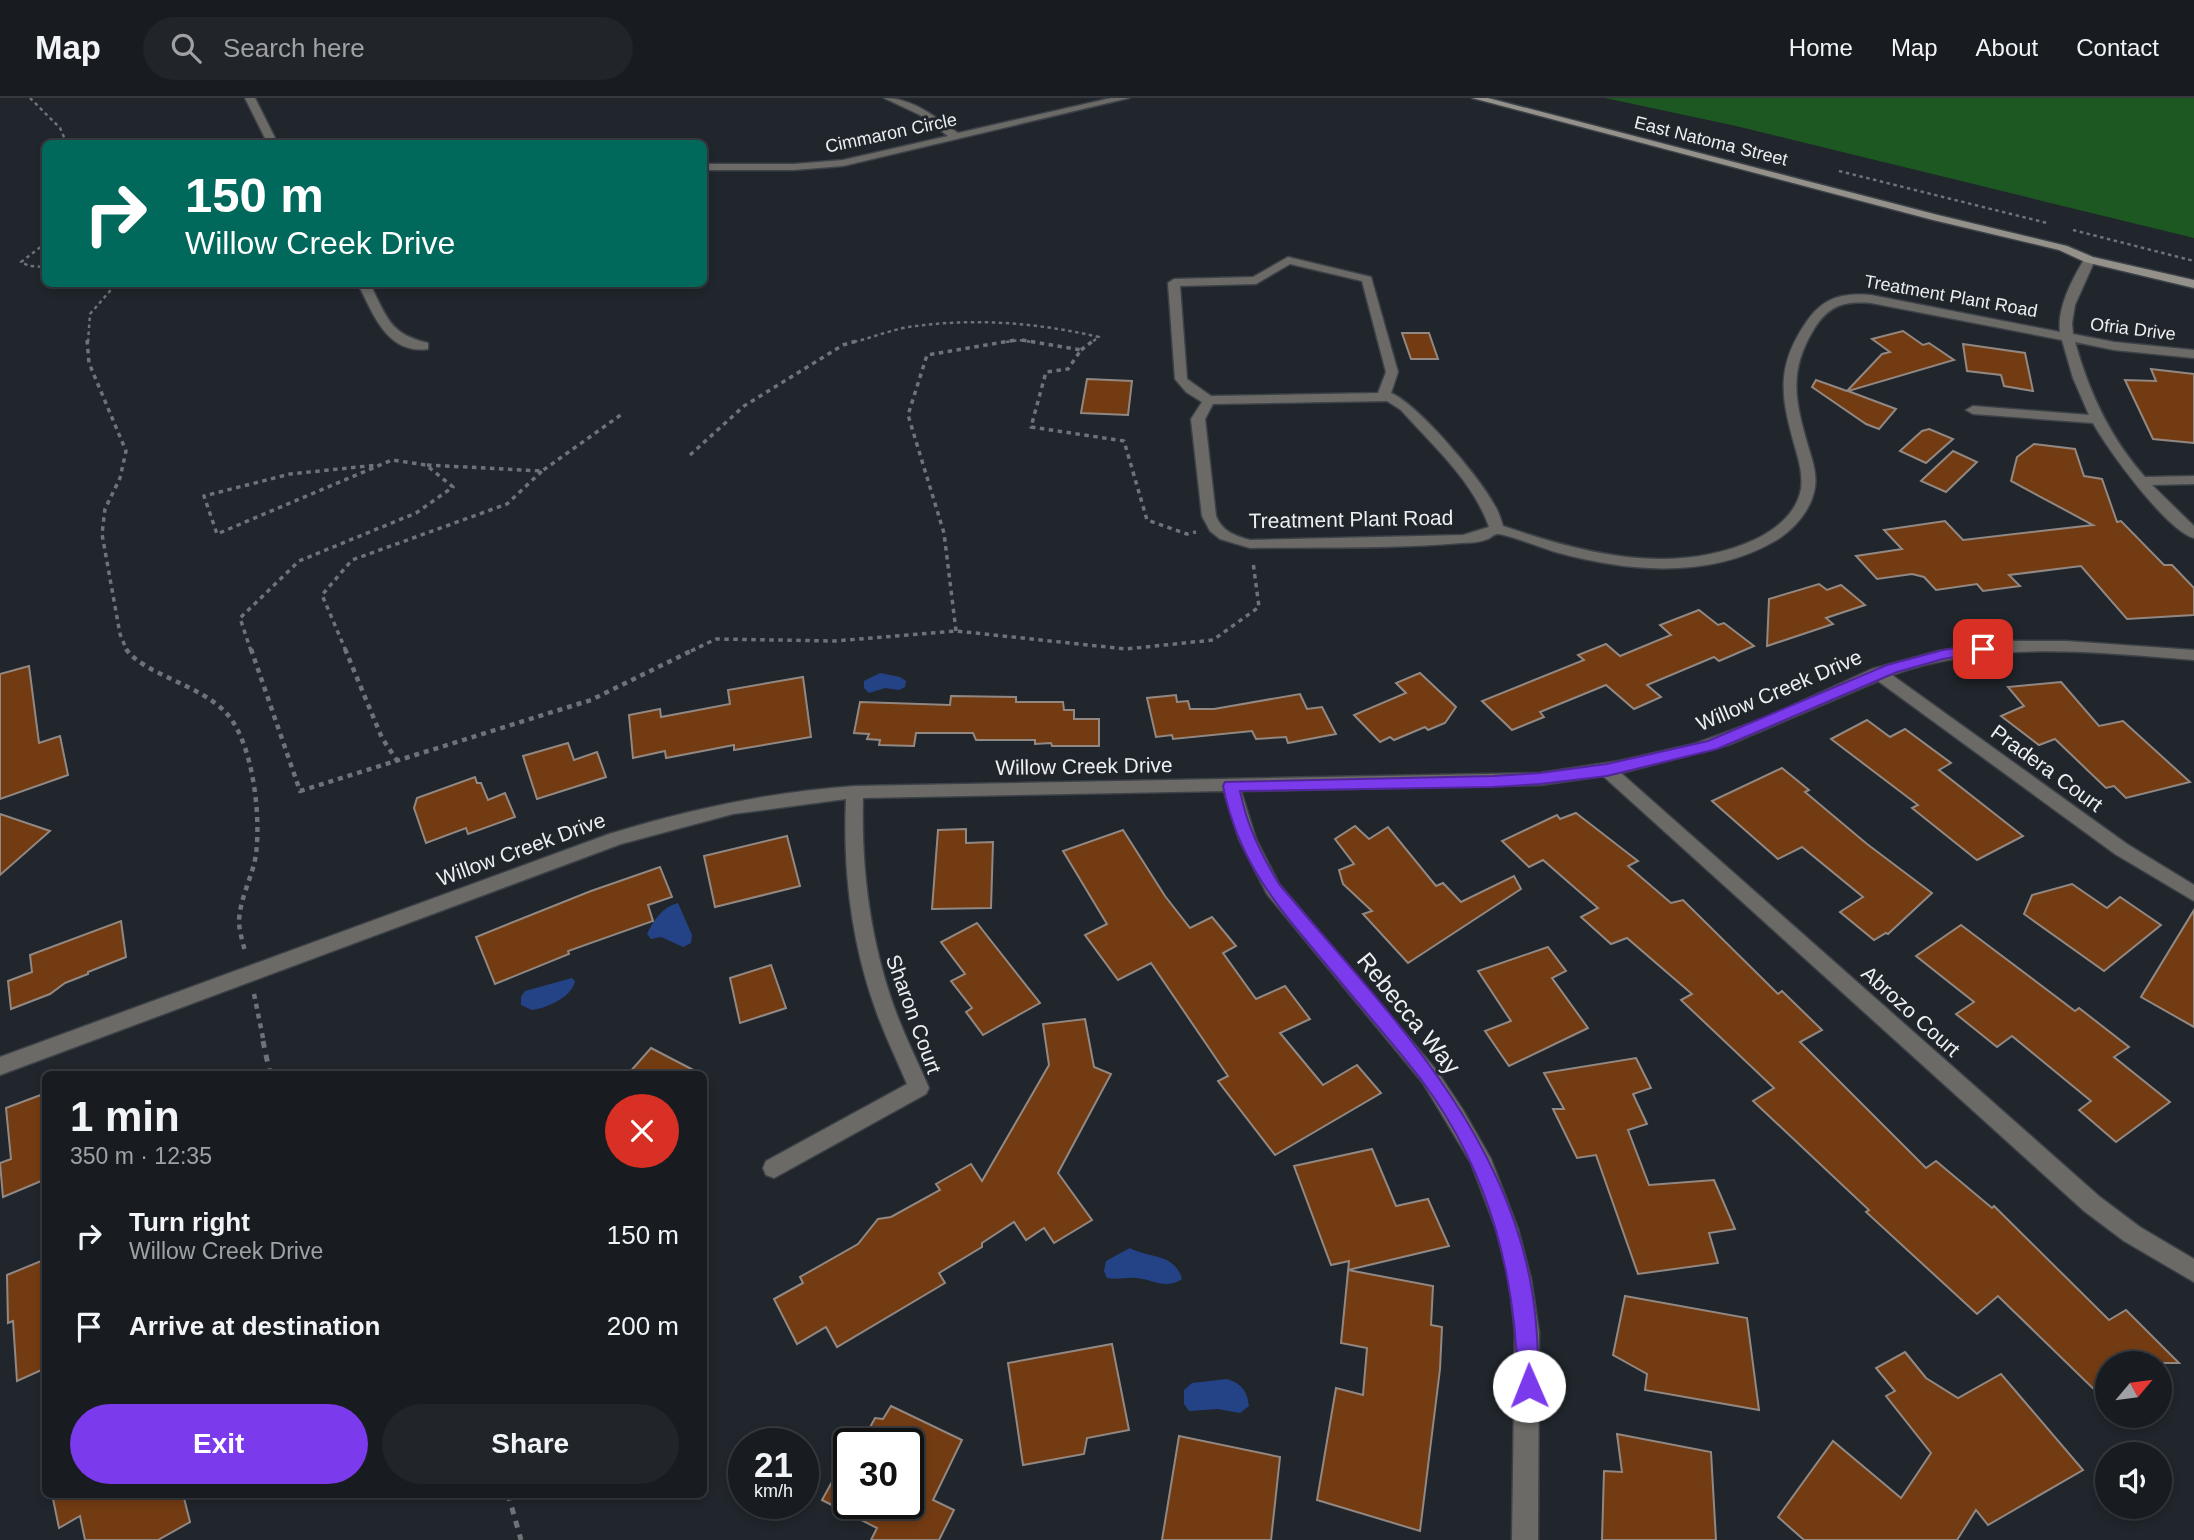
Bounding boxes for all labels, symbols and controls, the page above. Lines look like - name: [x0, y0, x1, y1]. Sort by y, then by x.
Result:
- search box: [143, 17, 633, 80]
- text: Map: [35, 29, 101, 66]
- icon: search: [167, 29, 205, 67]
- text: Search here: [223, 33, 365, 63]
- text: Home: [1789, 34, 1853, 61]
- text: Map: [1891, 34, 1938, 61]
- text: About: [1976, 34, 2038, 61]
- text: Contact: [2076, 34, 2159, 61]
- street label: Cimmaron Circle: [823, 109, 959, 157]
- street label: East Natoma Street: [1632, 112, 1790, 170]
- icon: right: [70, 168, 161, 259]
- text: 150 m: [185, 168, 324, 222]
- text: Willow Creek Drive: [185, 225, 455, 261]
- street label: Treatment Plant Road: [1863, 271, 2039, 321]
- street label: Ofria Drive: [2089, 314, 2177, 344]
- street label: Treatment Plant Road: [1248, 506, 1454, 532]
- pin: [1953, 619, 2013, 679]
- icon: arrive: [1964, 630, 2002, 668]
- street label: Willow Creek Drive: [1693, 645, 1865, 735]
- street label: Pradera Court: [1987, 720, 2107, 816]
- street label: Willow Creek Drive: [995, 753, 1173, 779]
- street label: Willow Creek Drive: [434, 808, 608, 890]
- street label: Rebecca Way: [1352, 947, 1466, 1079]
- street label: Sharon Court: [882, 951, 946, 1077]
- street label: Abrozo Court: [1857, 961, 1965, 1061]
- text: 1 min: [70, 1093, 180, 1140]
- button: close: [605, 1094, 679, 1168]
- text: 350 m · 12:35: [70, 1143, 212, 1169]
- text: Turn right: [129, 1207, 250, 1237]
- icon: right: [70, 1217, 108, 1255]
- text: 150 m: [607, 1220, 679, 1250]
- text: Willow Creek Drive: [129, 1238, 323, 1264]
- icon: arrive: [70, 1308, 108, 1346]
- text: Arrive at destination: [129, 1311, 380, 1341]
- text: 200 m: [607, 1311, 679, 1341]
- position arrow: [1492, 1349, 1566, 1423]
- north arrow: [2095, 1351, 2172, 1428]
- map controls: [2095, 1351, 2172, 1519]
- button: Exit: [70, 1404, 368, 1484]
- button: Share: [382, 1404, 679, 1484]
- speed limit sign: 30: [833, 1428, 924, 1519]
- button: sound: [2095, 1442, 2172, 1519]
- text: 21: [754, 1445, 793, 1484]
- text: km/h: [754, 1481, 793, 1501]

